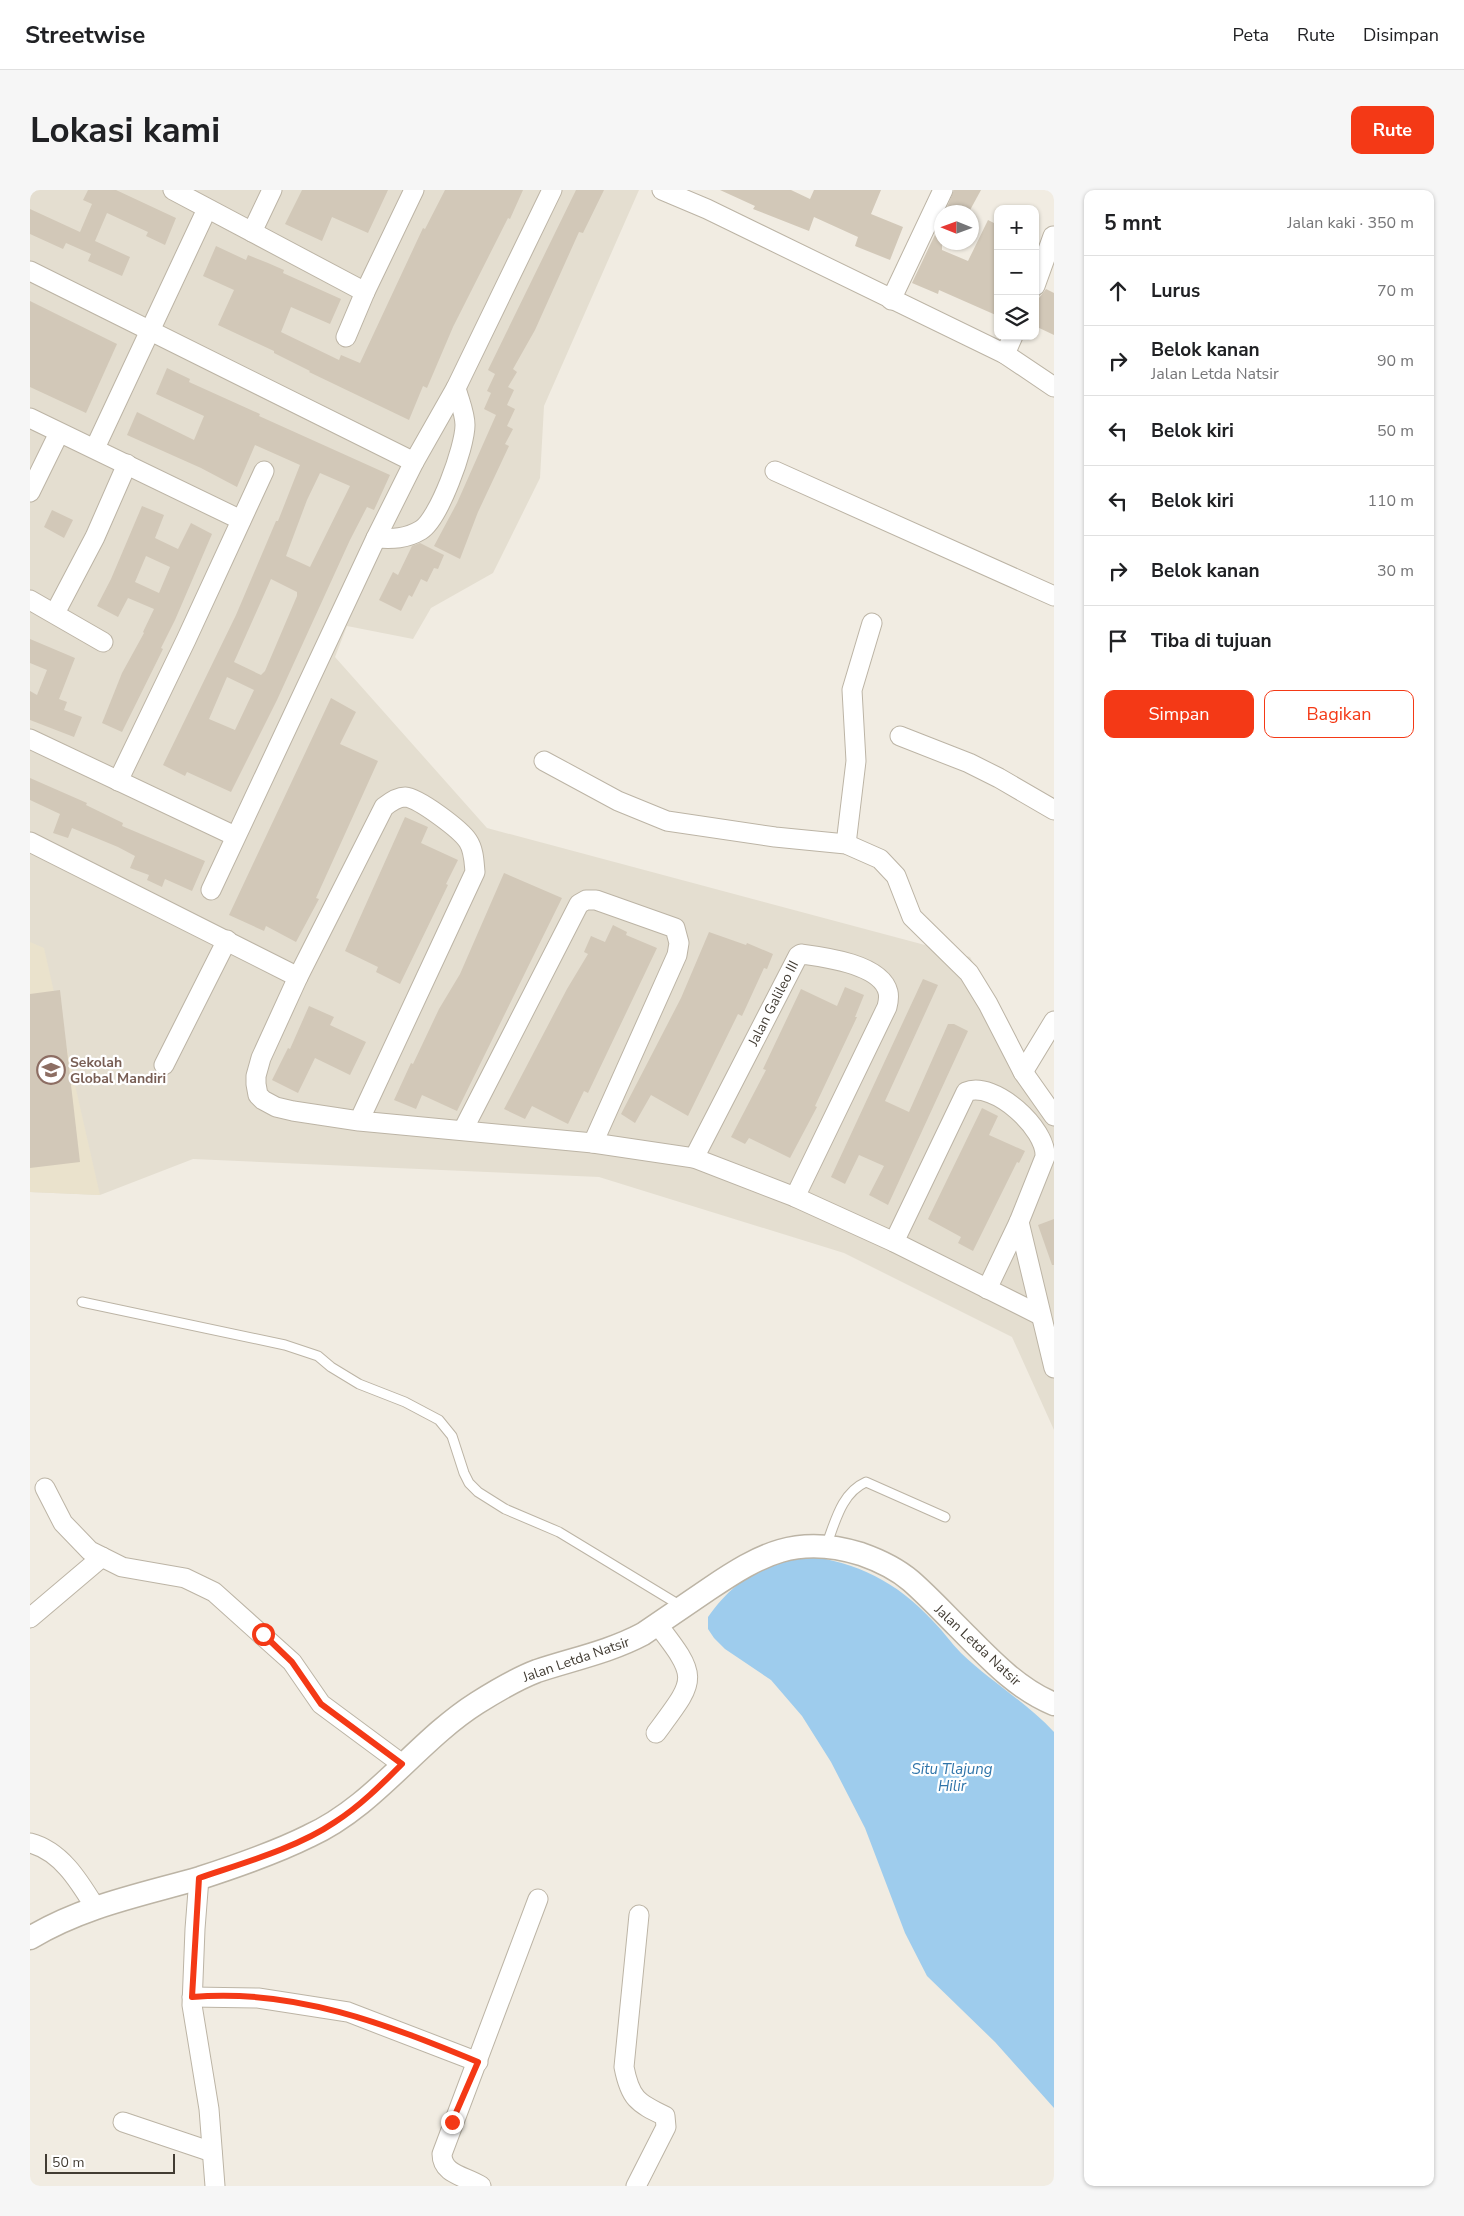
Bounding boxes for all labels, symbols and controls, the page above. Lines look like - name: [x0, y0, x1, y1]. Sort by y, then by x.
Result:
- text: Streetwise: [25, 19, 145, 51]
- text: Peta: [1233, 23, 1269, 47]
- text: Rute: [1297, 23, 1335, 47]
- text: Disimpan: [1363, 23, 1439, 47]
- button: Rute: [1351, 106, 1434, 154]
- text: Lokasi kami: [30, 107, 220, 154]
- north arrow: [934, 205, 979, 250]
- map controls: [994, 205, 1039, 340]
- button: +: [994, 205, 1039, 250]
- text: 5 mnt: [1104, 209, 1161, 237]
- text: Jalan kaki · 350 m: [1287, 212, 1414, 234]
- button: −: [994, 250, 1039, 295]
- icon: ahead: [1104, 277, 1132, 305]
- text: Lurus: [1151, 278, 1200, 304]
- text: 70 m: [1377, 280, 1414, 302]
- button: layers: [994, 295, 1039, 340]
- text: Belok kanan: [1151, 337, 1260, 363]
- icon: right: [1104, 347, 1132, 375]
- text: 90 m: [1377, 350, 1414, 372]
- text: Jalan Letda Natsir: [1151, 363, 1279, 385]
- icon: left: [1104, 417, 1132, 445]
- text: Belok kiri: [1151, 418, 1234, 444]
- text: 50 m: [1377, 420, 1414, 442]
- icon: left: [1104, 487, 1132, 515]
- text: Belok kiri: [1151, 488, 1234, 514]
- text: 110 m: [1367, 490, 1414, 512]
- icon: right: [1104, 557, 1132, 585]
- text: Belok kanan: [1151, 558, 1260, 584]
- text: 30 m: [1377, 560, 1414, 582]
- icon: arrive: [1104, 627, 1132, 655]
- text: Tiba di tujuan: [1151, 628, 1272, 654]
- button: Simpan: [1104, 690, 1254, 738]
- button: Bagikan: [1264, 690, 1414, 738]
- street label: Jalan Galileo III: [743, 957, 803, 1050]
- place label: Sekolah Global Mandiri: [70, 1053, 166, 1088]
- school or university icon: Sekolah Global Mandiri: [36, 1055, 66, 1085]
- street label: Jalan Letda Natsir: [930, 1600, 1025, 1690]
- route start: [252, 1623, 275, 1646]
- street label: Jalan Letda Natsir: [519, 1632, 632, 1687]
- water label: Situ Tlajung Hilir: [912, 1759, 993, 1796]
- route end: [441, 2111, 464, 2134]
- scale bar: [45, 2151, 175, 2174]
- text: 50 m: [52, 2153, 84, 2172]

